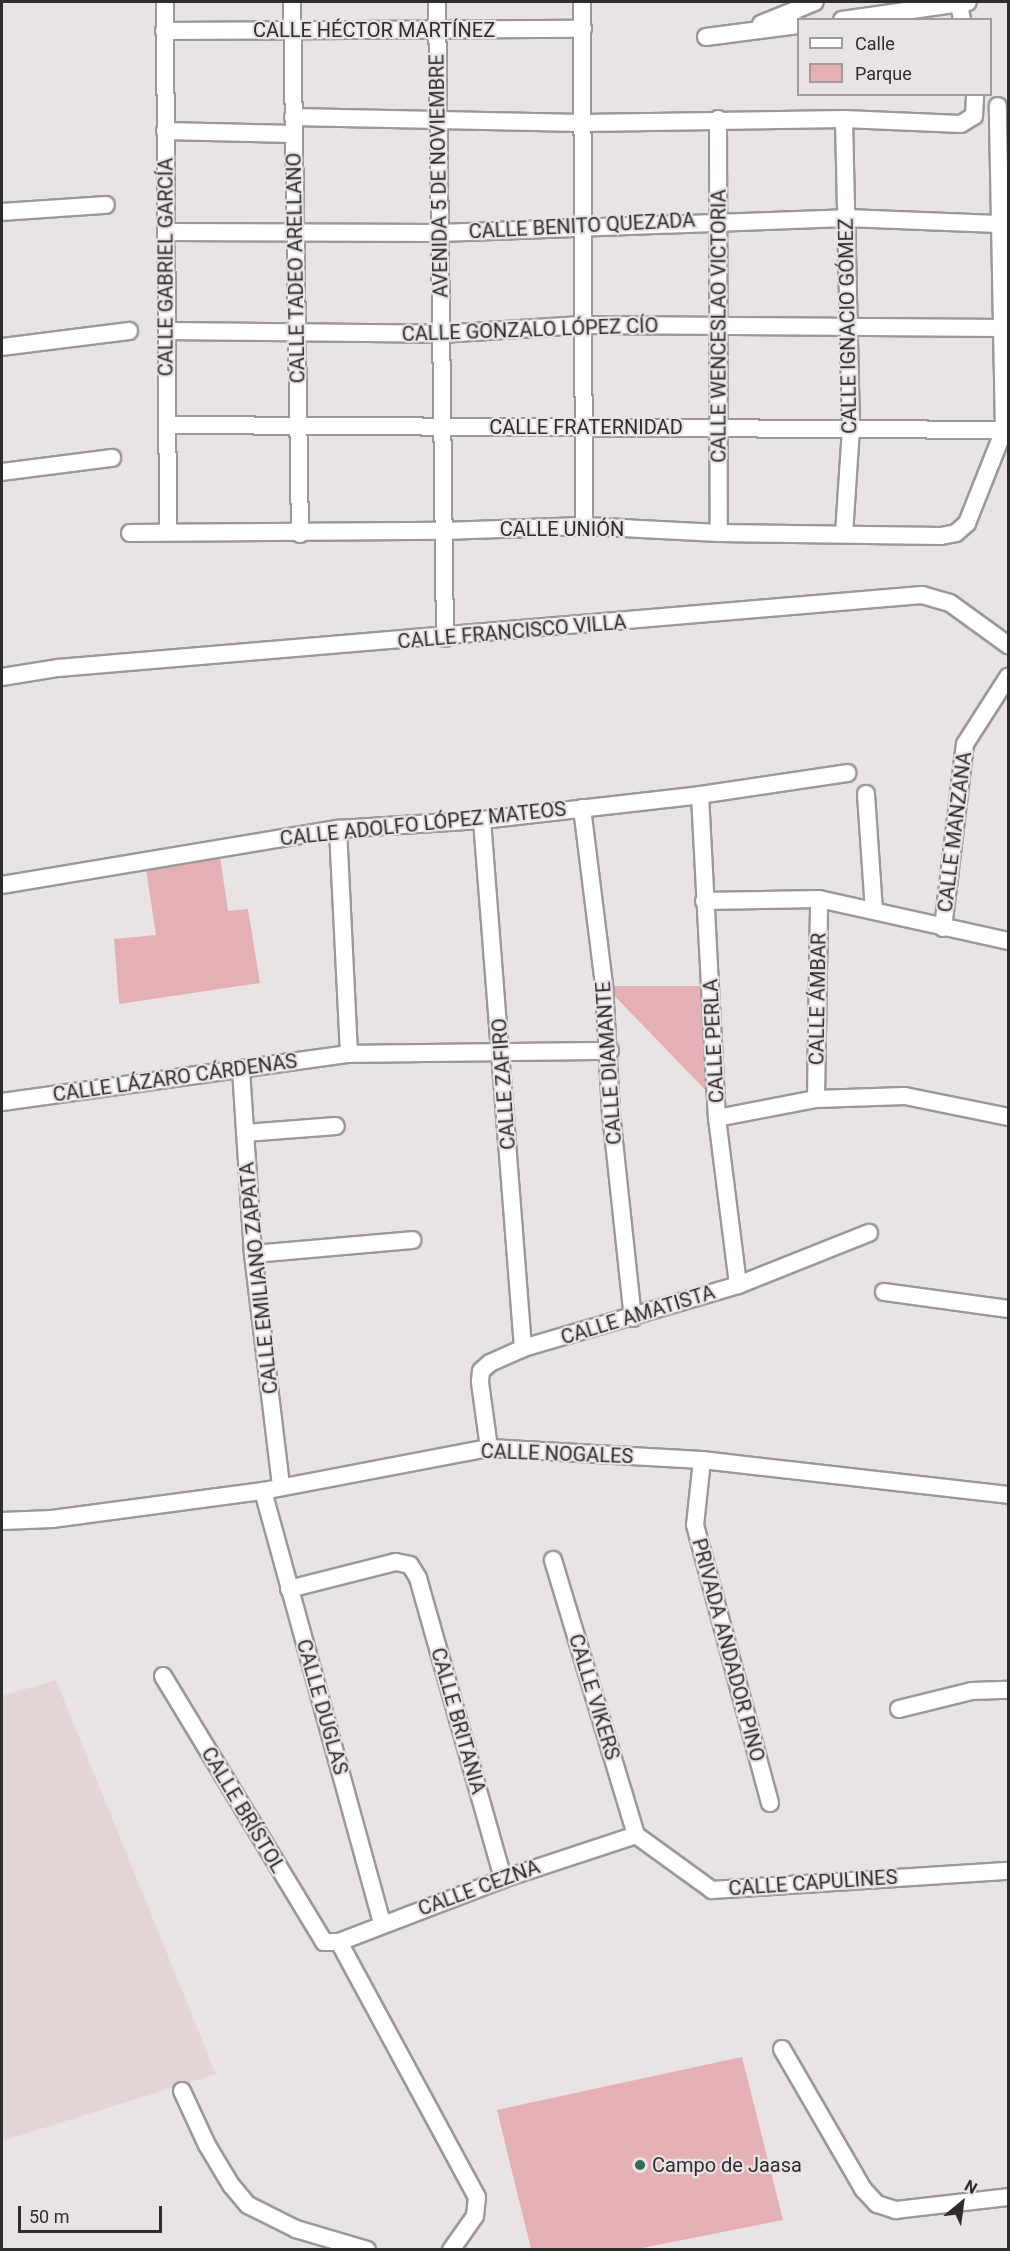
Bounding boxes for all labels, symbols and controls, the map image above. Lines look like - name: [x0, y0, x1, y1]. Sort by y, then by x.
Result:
- street label: CALLE HÉCTOR MARTÍNEZ: [253, 18, 495, 42]
- legend: [797, 18, 992, 96]
- text: Calle: [855, 33, 895, 54]
- street label: AVENIDA 5 DE NOVIEMBRE: [425, 54, 453, 298]
- text: Parque: [855, 63, 912, 84]
- street label: CALLE TADEO ARELLANO: [282, 152, 310, 384]
- street label: CALLE GABRIEL GARCÍA: [154, 158, 178, 376]
- street label: CALLE WENCESLAO VICTORIA: [707, 189, 731, 463]
- street label: CALLE BENITO QUEZADA: [468, 208, 696, 244]
- street label: CALLE IGNACIO GÓMEZ: [834, 218, 862, 434]
- street label: CALLE GONZALO LÓPEZ CÍO: [401, 314, 659, 346]
- street label: CALLE FRATERNIDAD: [489, 415, 683, 439]
- street label: CALLE UNIÓN: [500, 517, 624, 541]
- street label: CALLE FRANCISCO VILLA: [397, 610, 627, 654]
- street label: CALLE MANZANA: [933, 750, 977, 914]
- street label: CALLE ADOLFO LÓPEZ MATEOS: [279, 797, 567, 851]
- street label: CALLE ÁMBAR: [805, 933, 831, 1065]
- street label: CALLE PERLA: [699, 978, 729, 1104]
- street label: CALLE DIAMANTE: [591, 981, 627, 1145]
- street label: CALLE ZAFIRO: [487, 1017, 521, 1151]
- street label: CALLE LÁZARO CÁRDENAS: [51, 1049, 299, 1107]
- street label: CALLE EMILIANO ZAPATA: [235, 1161, 283, 1395]
- street label: CALLE AMATISTA: [558, 1280, 718, 1350]
- street label: CALLE NOGALES: [480, 1439, 634, 1469]
- street label: PRIVADA ANDADOR PINO: [687, 1536, 769, 1764]
- street label: CALLE VIKERS: [563, 1631, 625, 1763]
- street label: CALLE DUGLAS: [291, 1637, 353, 1777]
- street label: CALLE BRITANIA: [426, 1645, 490, 1797]
- street label: CALLE BRÍSTOL: [196, 1743, 290, 1877]
- street label: CALLE CEZNA: [415, 1855, 543, 1921]
- street label: CALLE CAPULINES: [728, 1865, 898, 1901]
- place label: Campo de Jaasa: [652, 2153, 802, 2177]
- marker: Campo de Jaasa: [633, 2158, 647, 2172]
- north arrow: [932, 2173, 992, 2233]
- text: N: [961, 2176, 981, 2198]
- scale bar: [21, 2194, 165, 2232]
- text: 50 m: [29, 2206, 69, 2227]

